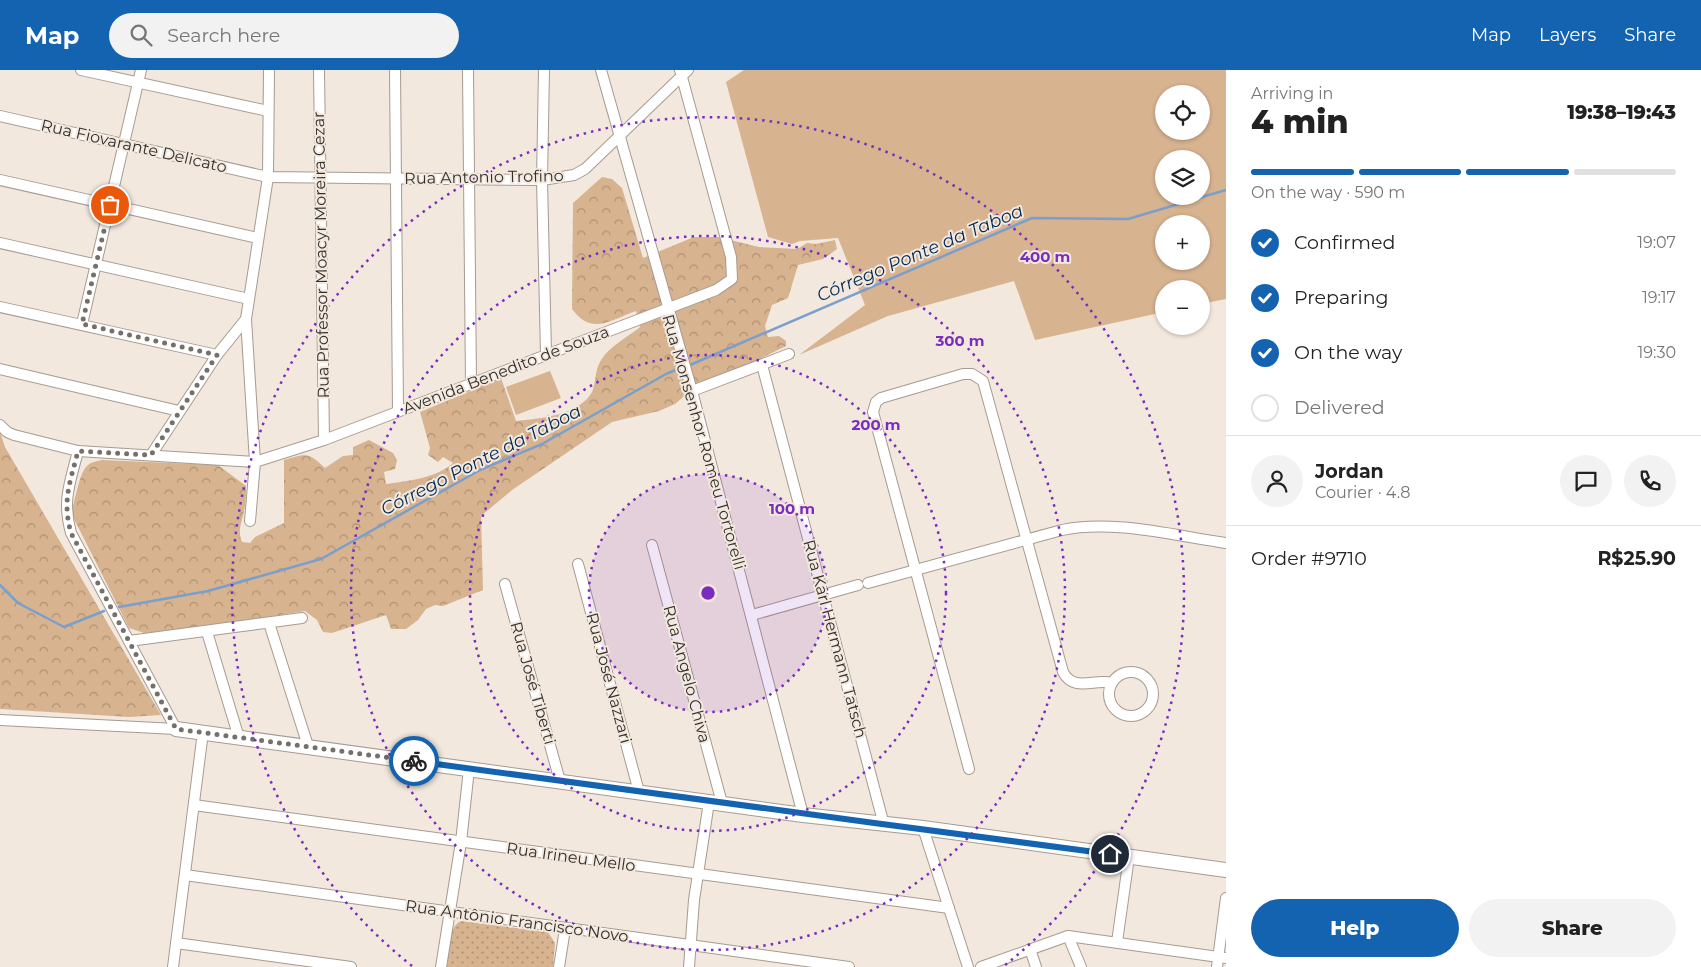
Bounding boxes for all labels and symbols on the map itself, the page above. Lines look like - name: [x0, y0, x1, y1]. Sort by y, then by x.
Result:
- street label: Rua Professor Moacyr Moreira Cezar: [309, 111, 333, 399]
- street label: Rua Fiovarante Delicato: [39, 115, 229, 177]
- street label: Rua Antonio Trofino: [404, 166, 564, 188]
- pin: [89, 184, 131, 226]
- water label: Córrego Ponte da Taboa: [813, 199, 1027, 307]
- text: 400 m: [1020, 247, 1070, 266]
- street label: Rua Monsenhor Romeu Tortorelli: [658, 312, 750, 572]
- street label: Avenida Benedito de Souza: [400, 322, 612, 418]
- text: 300 m: [934, 331, 985, 350]
- water label: Córrego Ponte da Taboa: [377, 400, 585, 520]
- text: 200 m: [851, 415, 901, 434]
- text: 100 m: [769, 499, 815, 518]
- street label: Rua Karl Hermann Tatsch: [799, 538, 871, 740]
- centre of rings: [699, 584, 717, 602]
- street label: Rua Angelo Chiva: [659, 603, 715, 745]
- street label: Rua José Nazzari: [582, 611, 636, 745]
- street label: Rua José Tiberti: [506, 619, 560, 747]
- courier: [389, 736, 439, 786]
- pin: [1089, 833, 1131, 875]
- street label: Rua Irineu Mello: [505, 839, 637, 875]
- street label: Rua Antônio Francisco Novo: [404, 896, 630, 946]

